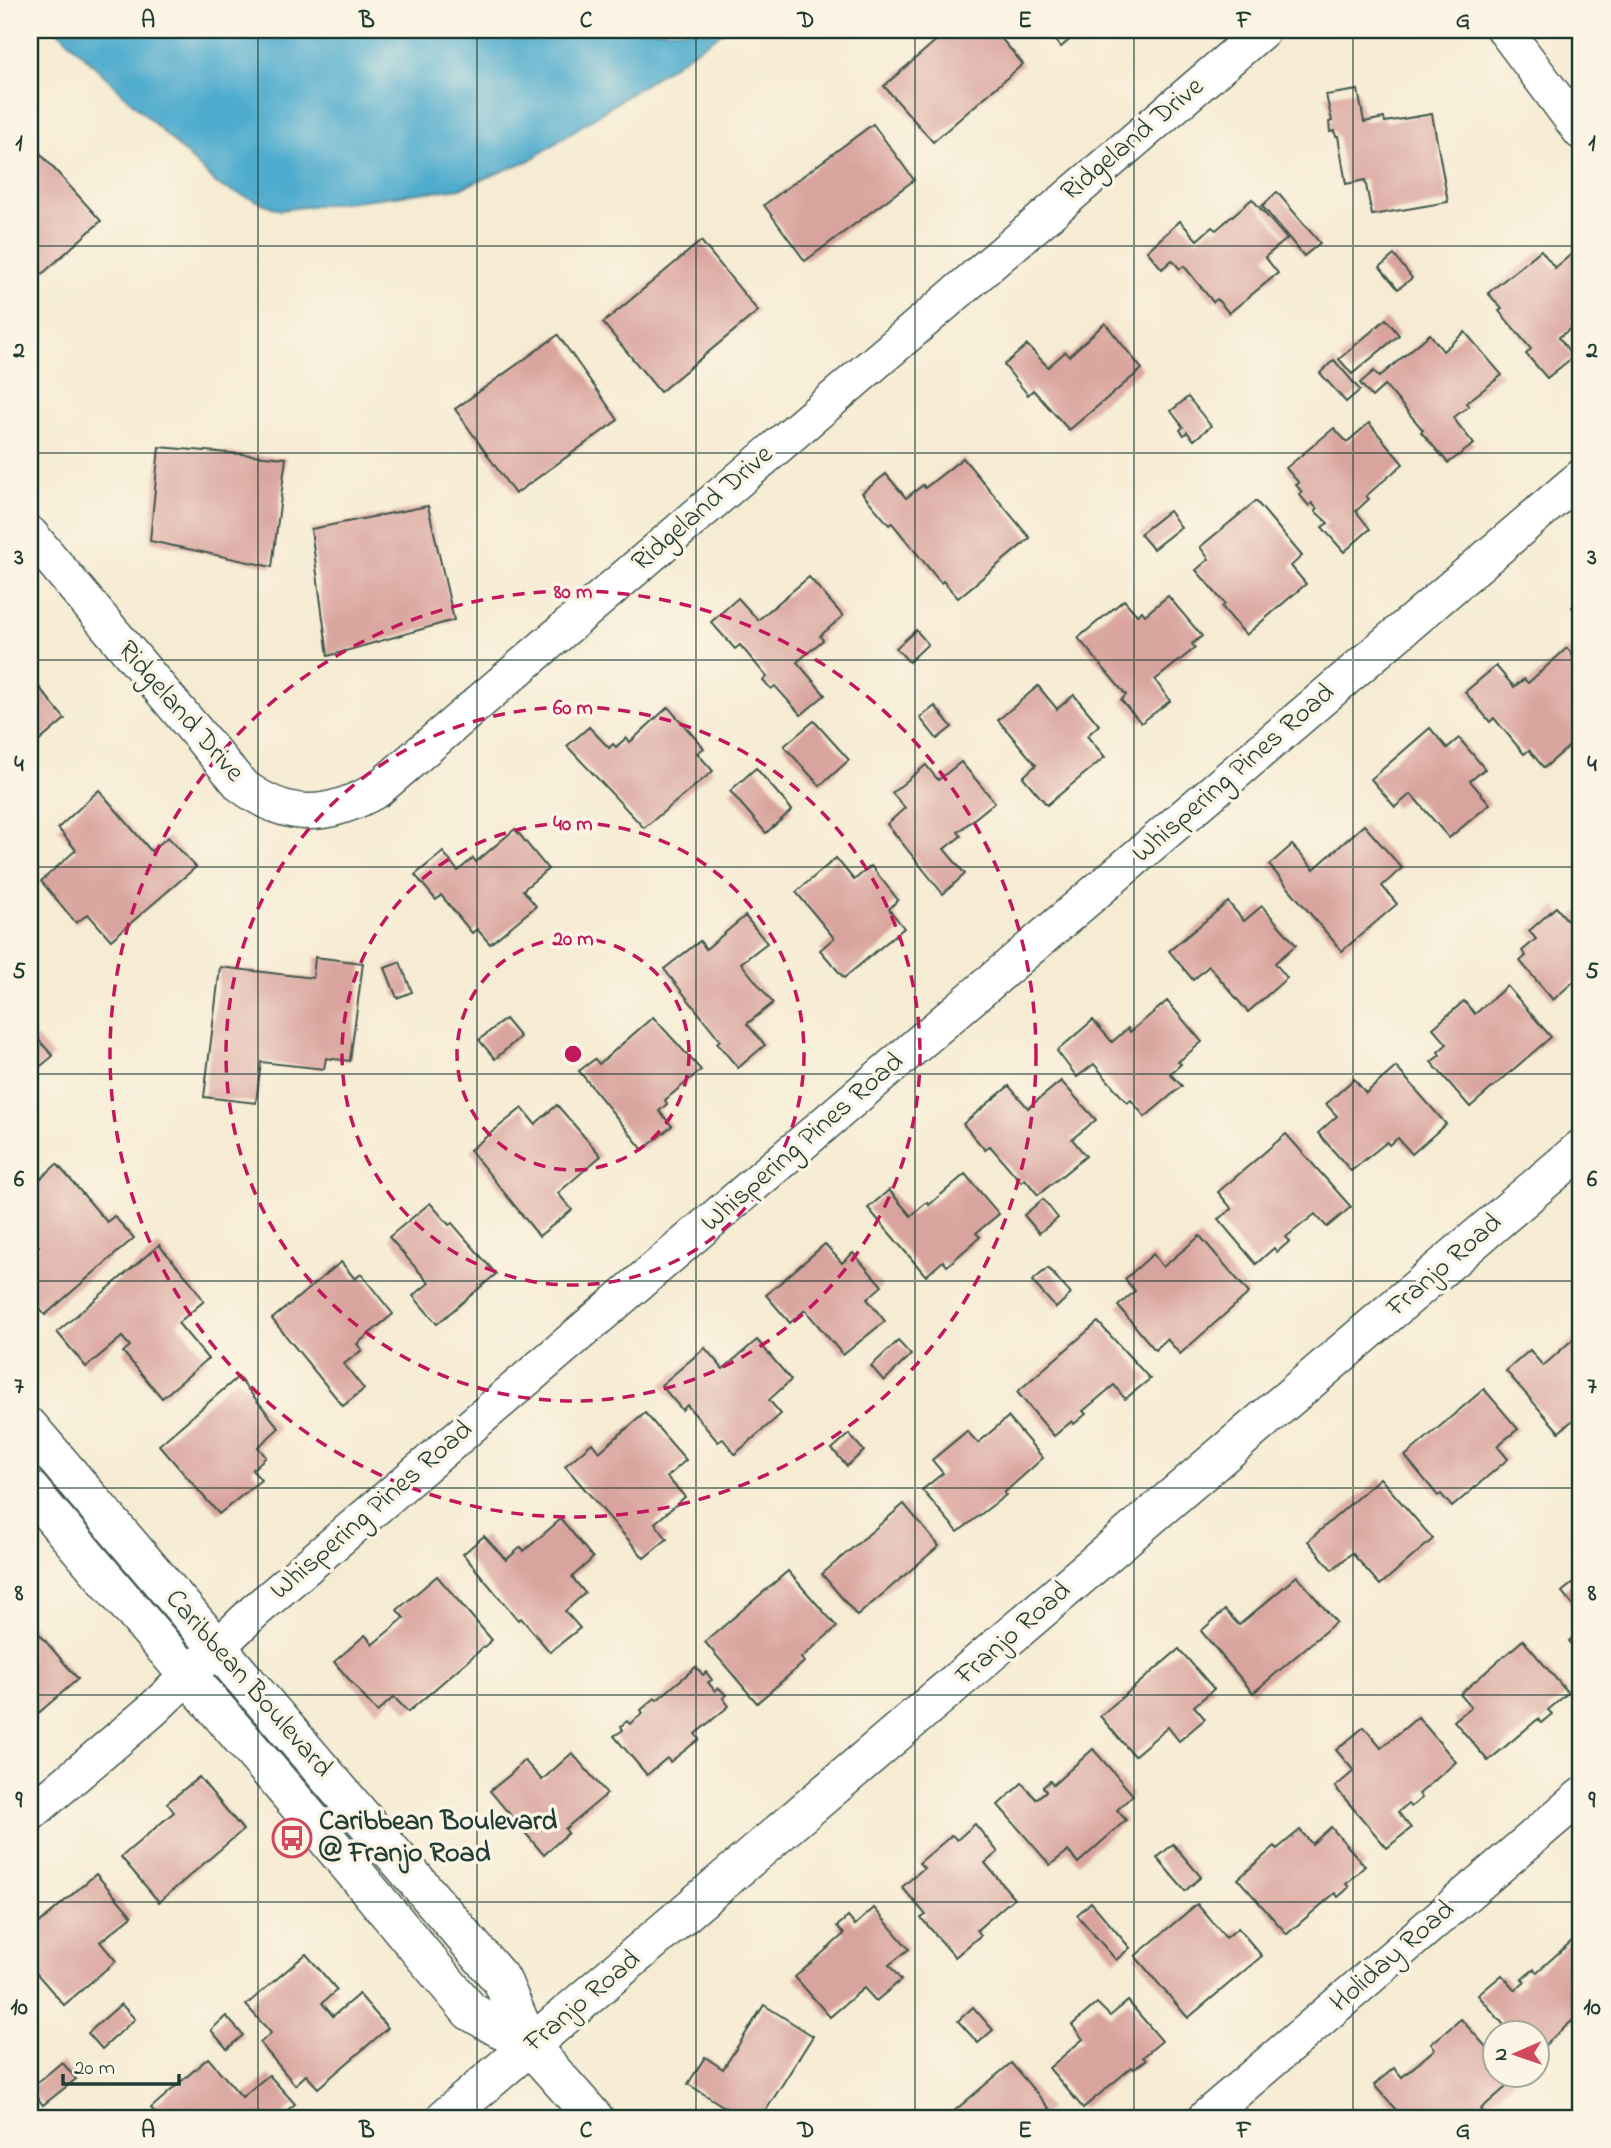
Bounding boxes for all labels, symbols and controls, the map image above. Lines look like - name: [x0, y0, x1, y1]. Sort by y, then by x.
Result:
- text: A: [141, 5, 155, 38]
- text: B: [358, 5, 375, 38]
- text: C: [580, 5, 593, 38]
- text: D: [797, 5, 814, 38]
- text: E: [1018, 5, 1032, 38]
- text: F: [1236, 5, 1252, 38]
- text: G: [1456, 5, 1470, 38]
- street label: Ridgeland Drive: [1052, 67, 1214, 212]
- text: 1: [15, 128, 23, 161]
- text: 1: [1588, 128, 1596, 161]
- text: 2: [12, 335, 25, 368]
- text: 2: [1585, 335, 1598, 368]
- street label: Ridgeland Drive: [623, 435, 783, 582]
- text: 3: [13, 542, 24, 575]
- text: 3: [1586, 542, 1597, 575]
- text: 80 m: [553, 578, 592, 608]
- street label: Ridgeland Drive: [107, 632, 254, 792]
- street label: Whispering Pines Road: [1123, 674, 1345, 874]
- text: 60 m: [553, 694, 593, 724]
- text: 4: [14, 749, 24, 782]
- text: 4: [1587, 749, 1597, 782]
- text: 40 m: [553, 810, 593, 840]
- text: 20 m: [551, 925, 594, 955]
- text: 5: [12, 956, 26, 989]
- text: 5: [1585, 956, 1599, 989]
- centre of rings: [561, 1042, 585, 1066]
- street label: Whispering Pines Road: [692, 1043, 914, 1243]
- text: 6: [14, 1164, 25, 1197]
- text: 6: [1587, 1164, 1598, 1197]
- street label: Franjo Road: [1377, 1204, 1512, 1329]
- text: 7: [14, 1371, 24, 1404]
- text: 7: [1587, 1371, 1597, 1404]
- street label: Whispering Pines Road: [261, 1411, 483, 1611]
- street label: Franjo Road: [946, 1572, 1081, 1697]
- text: 8: [14, 1578, 24, 1611]
- text: 8: [1587, 1578, 1597, 1611]
- street label: Caribbean Boulevard: [154, 1581, 342, 1788]
- text: 9: [15, 1785, 24, 1818]
- text: 9: [1588, 1785, 1597, 1818]
- place label: Caribbean Boulevard @ Franjo Road: [319, 1802, 558, 1875]
- bus stop icon: Caribbean Boulevard @ Franjo Road: [271, 1817, 313, 1859]
- street label: Holiday Road: [1321, 1891, 1465, 2023]
- street label: Franjo Road: [515, 1941, 651, 2064]
- text: 10: [10, 1992, 28, 2025]
- text: 10: [1583, 1992, 1601, 2025]
- north arrow: [1482, 2018, 1552, 2088]
- scale bar: [63, 2043, 178, 2087]
- text: N: [1488, 2047, 1515, 2061]
- text: 20 m: [74, 2054, 115, 2084]
- text: A: [141, 2115, 155, 2148]
- text: B: [358, 2115, 375, 2148]
- text: C: [580, 2115, 593, 2148]
- text: D: [797, 2115, 814, 2148]
- text: E: [1018, 2115, 1032, 2148]
- text: F: [1236, 2115, 1252, 2148]
- text: G: [1456, 2115, 1470, 2148]

